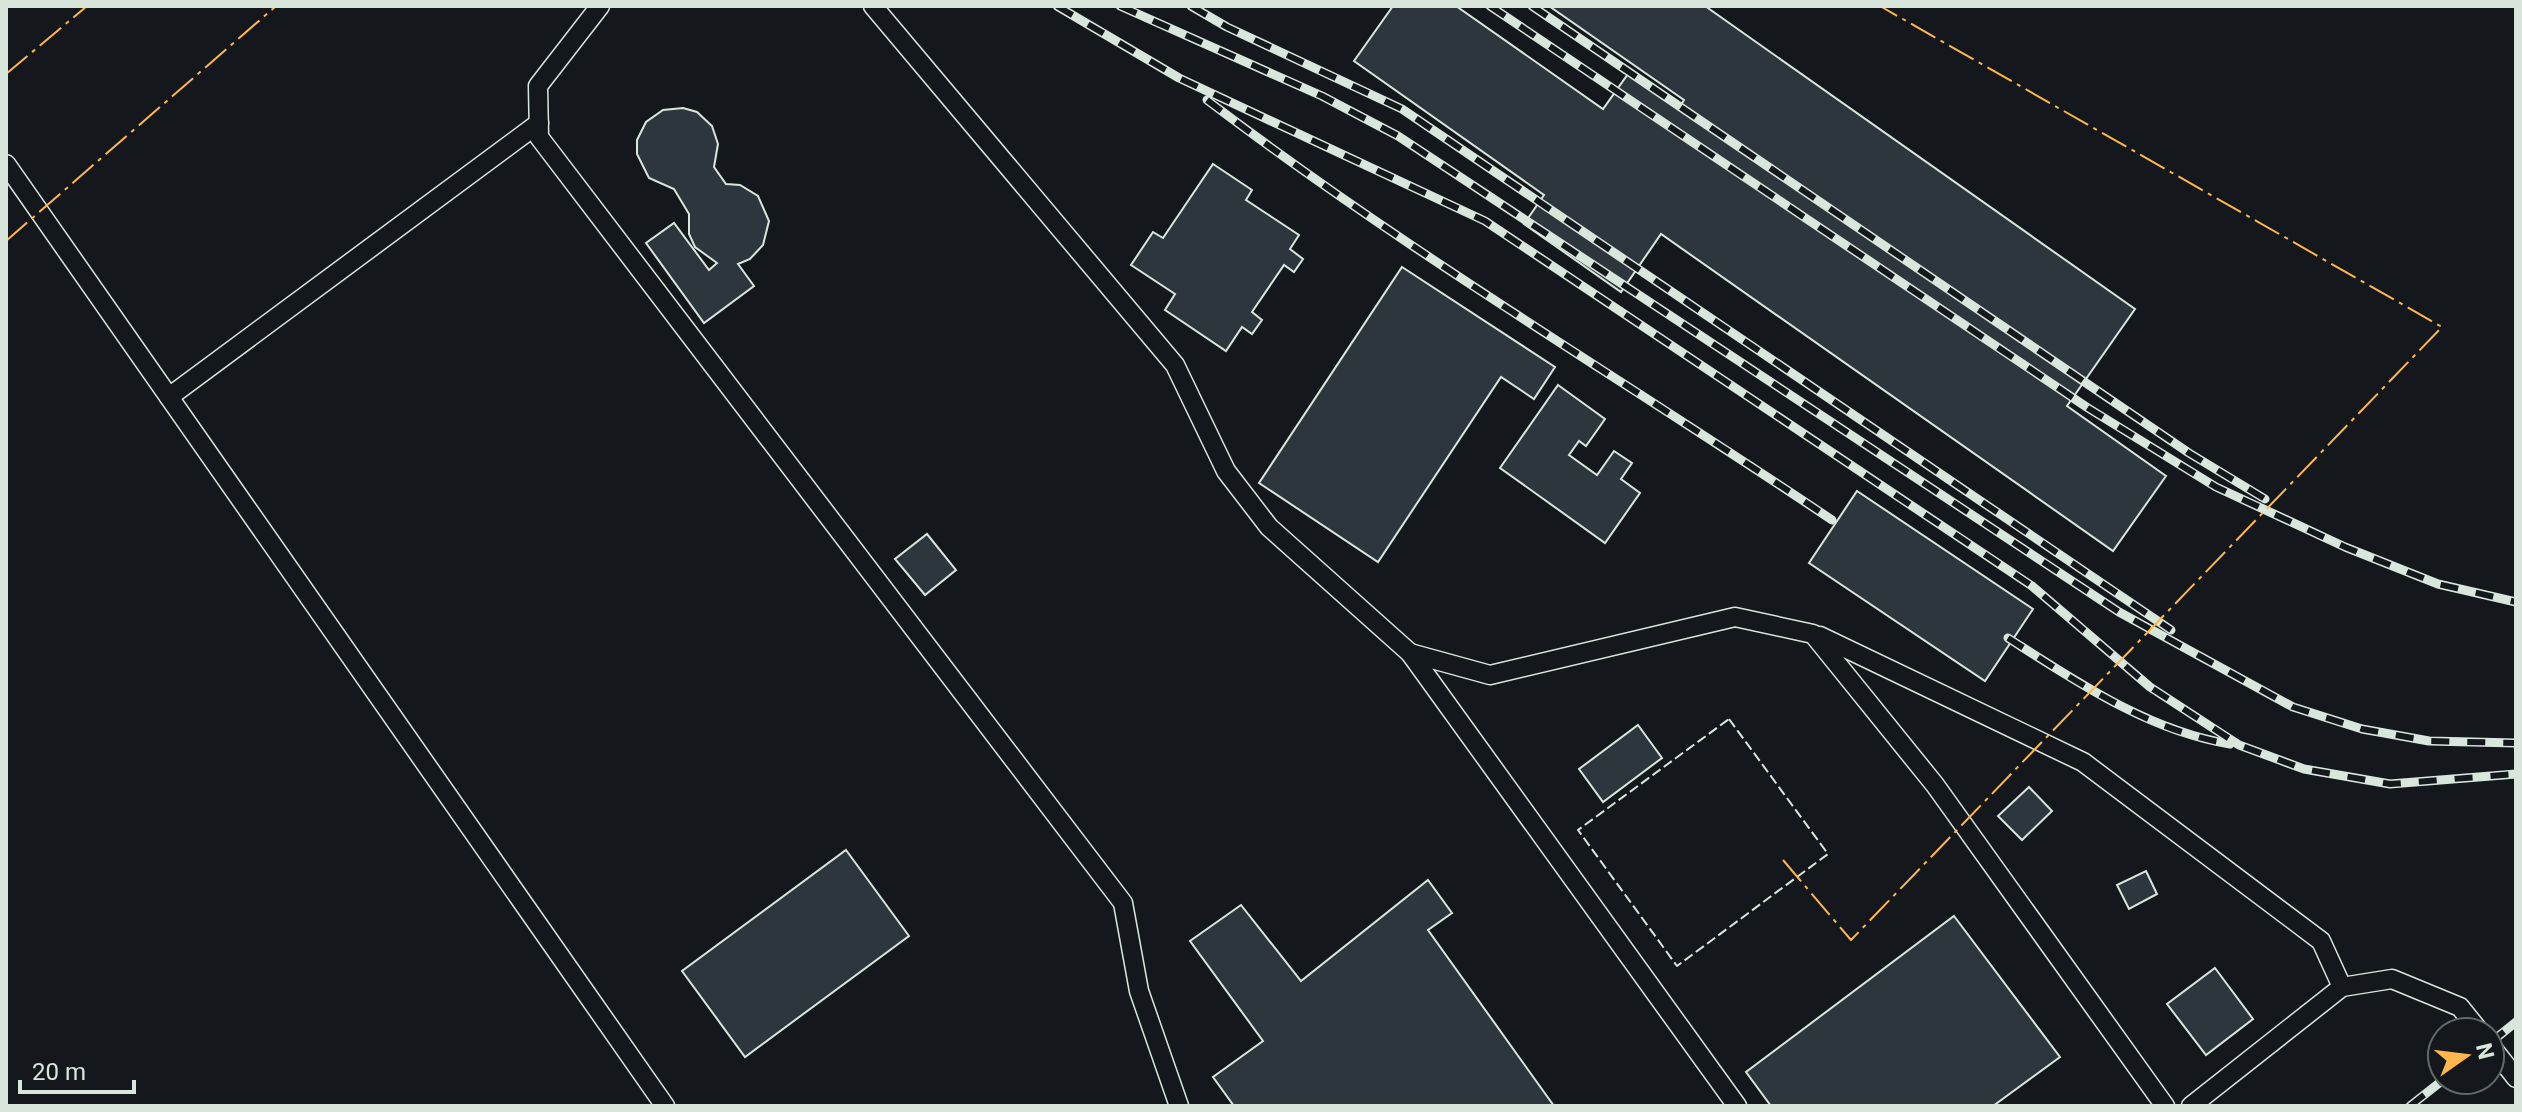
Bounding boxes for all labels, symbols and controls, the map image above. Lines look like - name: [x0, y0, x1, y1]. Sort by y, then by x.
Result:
- north arrow: [2426, 1016, 2506, 1096]
- text: N: [2471, 1041, 2499, 1062]
- scale bar: [20, 1044, 134, 1094]
- text: 20 m: [32, 1058, 86, 1086]

